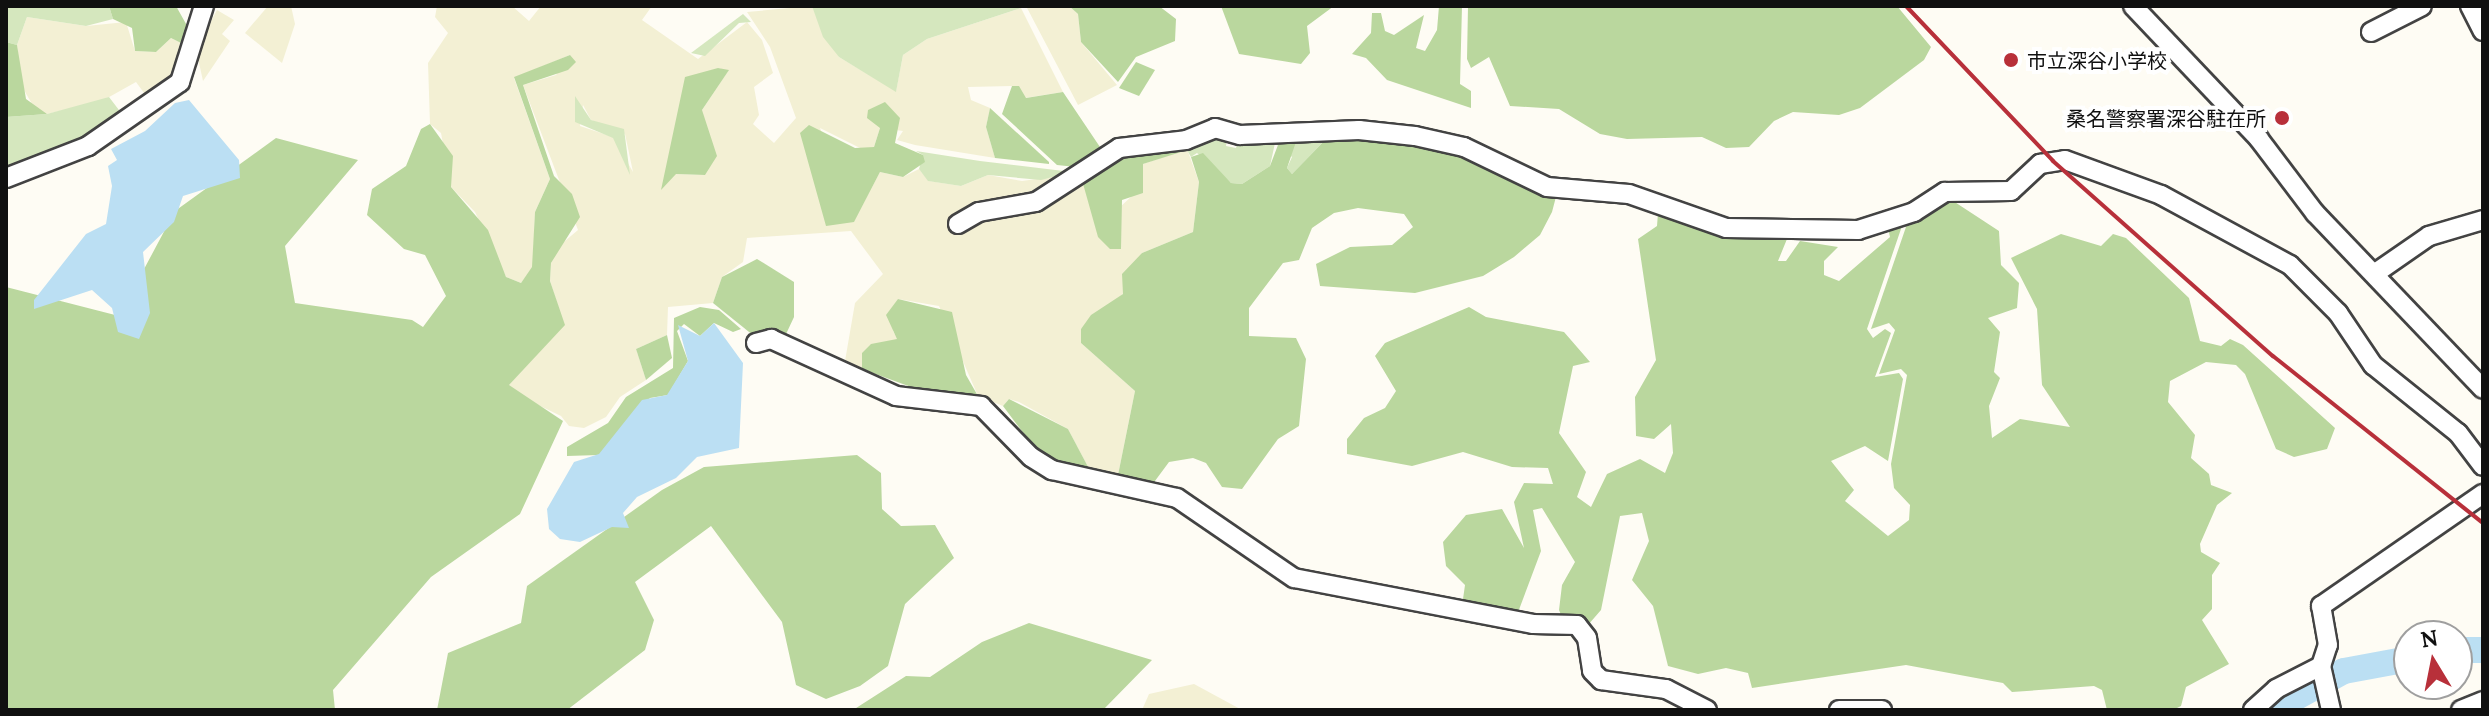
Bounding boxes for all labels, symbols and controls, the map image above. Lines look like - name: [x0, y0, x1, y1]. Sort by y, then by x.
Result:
- place label: 市立深谷小学校: [2027, 48, 2167, 72]
- marker: 市立深谷小学校: [2002, 51, 2020, 69]
- place label: 桑名警察署深谷駐在所: [2066, 106, 2266, 130]
- marker: 桑名警察署深谷駐在所: [2273, 109, 2291, 127]
- north arrow: [2393, 620, 2473, 700]
- text: N: [2418, 623, 2440, 654]

